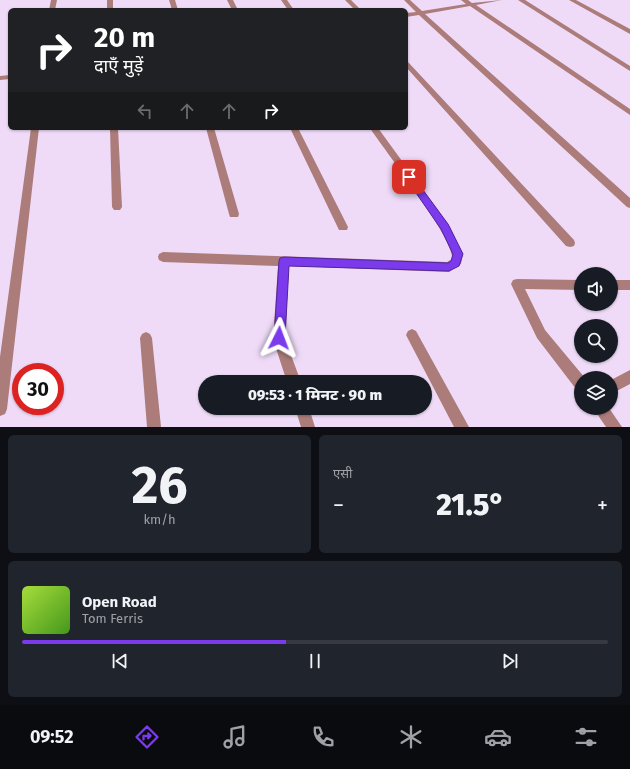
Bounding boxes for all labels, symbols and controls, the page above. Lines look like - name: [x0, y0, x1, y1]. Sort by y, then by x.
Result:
- text: 20 m: [94, 21, 155, 54]
- icon: right: [28, 24, 80, 76]
- text: दाएँ मुड़ें: [94, 55, 143, 77]
- icon: left: [134, 100, 156, 122]
- icon: ahead: [176, 100, 198, 122]
- icon: ahead: [218, 100, 240, 122]
- icon: right: [260, 100, 282, 122]
- pin: [392, 160, 426, 194]
- icon: arrive: [398, 166, 420, 188]
- map controls: [574, 267, 618, 415]
- button: sound: [574, 267, 618, 311]
- position arrow: [258, 317, 300, 359]
- button: search: [574, 319, 618, 363]
- speed limit sign: 30: [12, 363, 64, 415]
- button: layers: [574, 371, 618, 415]
- text: 09:53 · 1 मिनट · 90 m: [248, 386, 382, 404]
- text: 26: [131, 454, 188, 517]
- text: एसी: [333, 466, 352, 481]
- text: 21.5°: [436, 487, 505, 523]
- text: −: [333, 492, 344, 519]
- text: +: [597, 492, 608, 519]
- text: km/h: [143, 512, 176, 527]
- text: Open Road: [82, 593, 157, 611]
- text: Tom Ferris: [82, 611, 143, 626]
- icon: previous: [109, 650, 131, 672]
- icon: pause: [304, 650, 326, 672]
- icon: next: [499, 650, 521, 672]
- icon: directions: [133, 723, 161, 751]
- icon: music: [221, 723, 249, 751]
- icon: phone: [309, 723, 337, 751]
- icon: climate: [397, 723, 425, 751]
- icon: car: [484, 723, 512, 751]
- icon: filters: [572, 723, 600, 751]
- text: 09:52: [30, 726, 73, 748]

